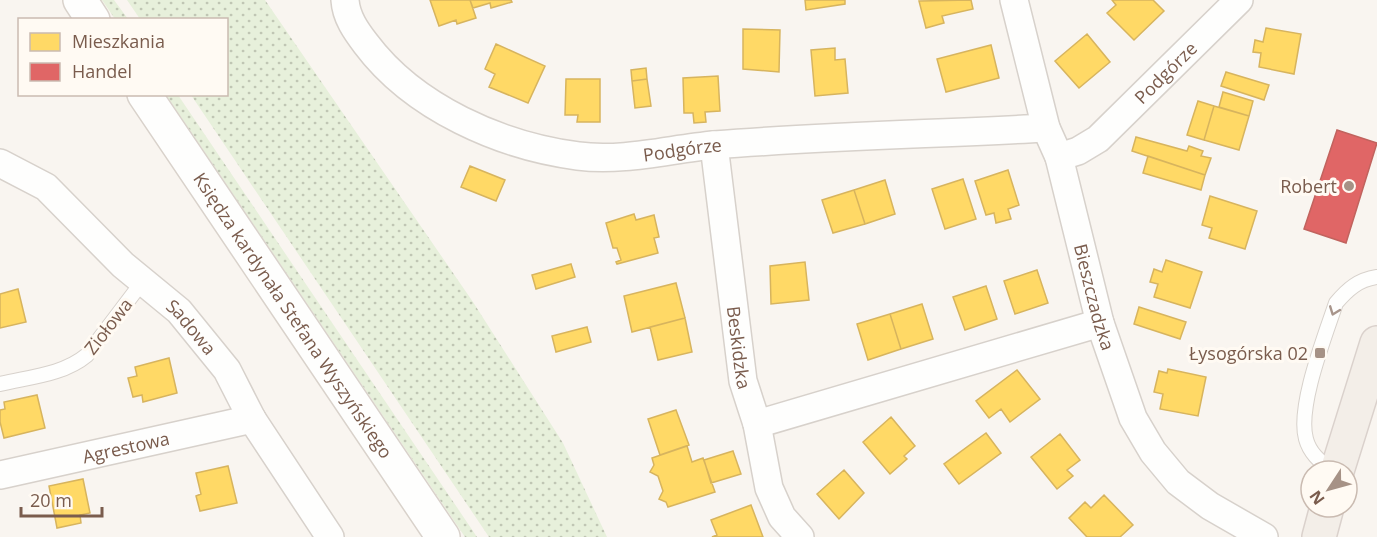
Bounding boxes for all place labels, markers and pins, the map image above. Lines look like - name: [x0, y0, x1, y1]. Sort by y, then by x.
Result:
- place label: Robert: [1280, 174, 1337, 198]
- marker: Robert: [1342, 179, 1356, 193]
- place label: Łysogórska 02: [1189, 341, 1308, 365]
- marker: Łysogórska 02: [1313, 346, 1327, 360]

